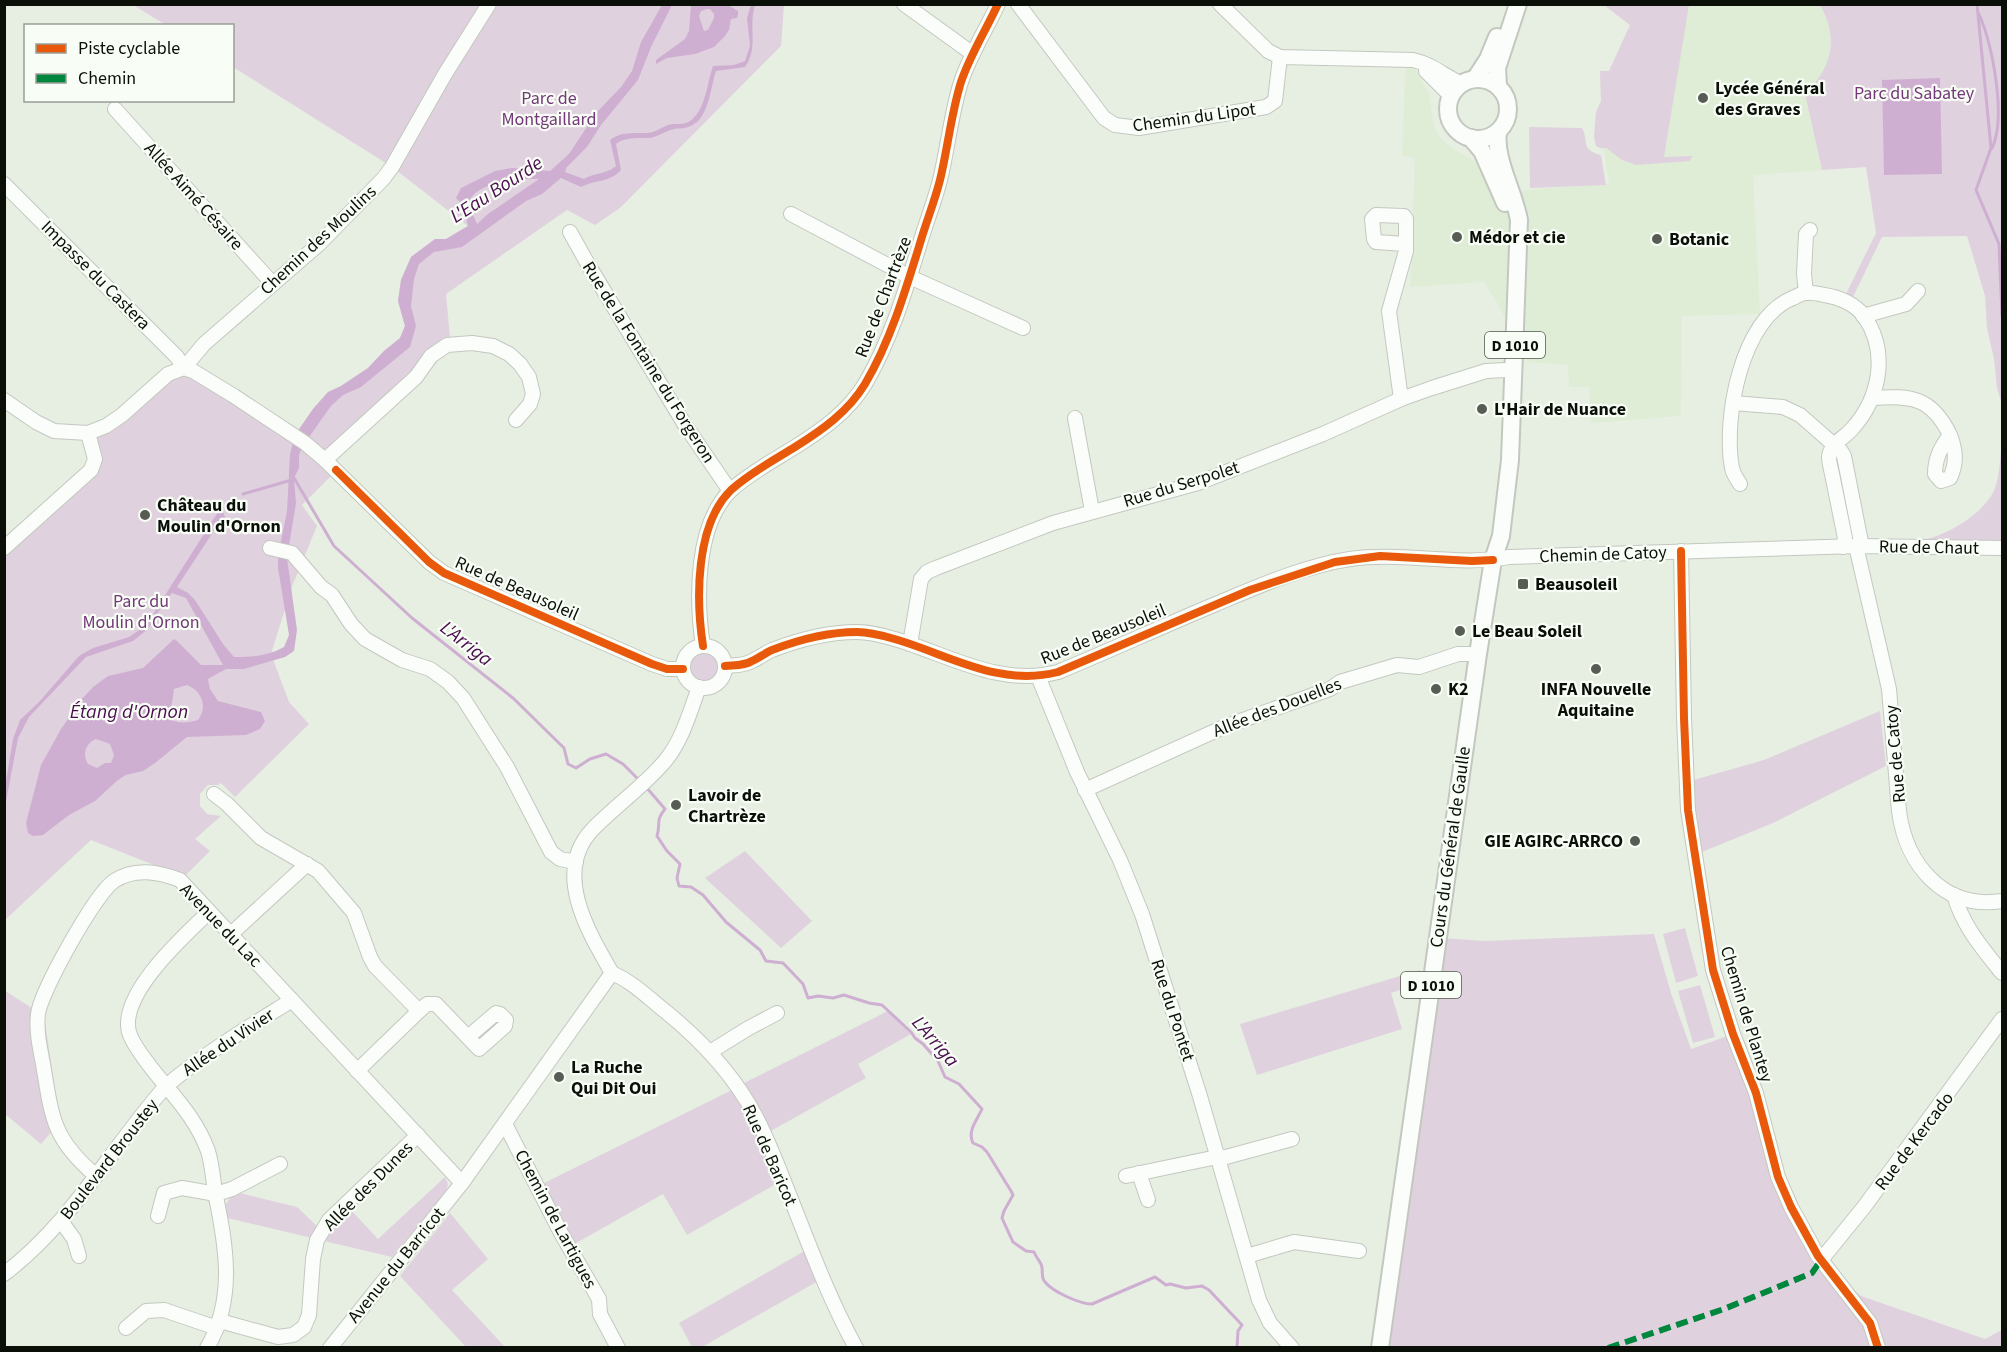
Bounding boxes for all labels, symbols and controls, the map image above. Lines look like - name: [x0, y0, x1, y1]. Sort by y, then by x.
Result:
- legend: [24, 24, 234, 102]
- text: Piste cyclable: [78, 36, 180, 61]
- text: Chemin: [78, 66, 136, 91]
- place label: Lycée Général des Graves: [1715, 76, 1825, 122]
- park label: Parc du Sabatey: [1854, 81, 1975, 106]
- park label: Parc de Montgaillard: [501, 86, 597, 132]
- marker: Lycée Général des Graves: [1696, 91, 1710, 105]
- street label: Chemin du Lipot: [1131, 96, 1257, 138]
- street label: Allée Aimé Césaire: [138, 137, 249, 256]
- water label: L'Eau Bourde: [445, 149, 548, 230]
- street label: Chemin des Moulins: [255, 180, 382, 301]
- street label: Impasse du Castera: [35, 215, 156, 336]
- place label: Médor et cie: [1469, 225, 1565, 250]
- place label: Botanic: [1669, 227, 1730, 252]
- marker: Médor et cie: [1450, 230, 1464, 244]
- marker: Botanic: [1650, 232, 1664, 246]
- street label: Rue de Chartrèze: [849, 233, 918, 361]
- street label: Rue de la Fontaine du Forgeron: [576, 257, 721, 468]
- road number: D 1010: [1485, 332, 1545, 358]
- place label: L'Hair de Nuance: [1494, 397, 1626, 422]
- marker: L'Hair de Nuance: [1475, 402, 1489, 416]
- street label: Rue du Serpolet: [1120, 455, 1242, 514]
- place label: Château du Moulin d'Ornon: [157, 493, 281, 539]
- marker: Château du Moulin d'Ornon: [138, 508, 152, 522]
- street label: Rue de Chaut: [1879, 534, 1979, 561]
- street label: Chemin de Catoy: [1539, 540, 1668, 569]
- street label: Rue de Beausoleil: [451, 550, 583, 627]
- place label: Beausoleil: [1535, 572, 1617, 597]
- marker: Beausoleil: [1516, 577, 1530, 591]
- park label: Parc du Moulin d'Ornon: [82, 589, 200, 635]
- street label: Rue de Beausoleil: [1037, 598, 1170, 671]
- water label: L'Arriga: [434, 614, 499, 673]
- place label: Le Beau Soleil: [1472, 619, 1582, 644]
- marker: Le Beau Soleil: [1453, 624, 1467, 638]
- marker: INFA Nouvelle Aquitaine: [1589, 662, 1603, 676]
- street label: Allée des Douelles: [1209, 671, 1345, 743]
- place label: K2: [1448, 677, 1469, 702]
- place label: INFA Nouvelle Aquitaine: [1541, 677, 1651, 723]
- marker: K2: [1429, 682, 1443, 696]
- water label: Étang d'Ornon: [70, 698, 188, 726]
- street label: Rue de Catoy: [1879, 703, 1912, 804]
- street label: Cours du Général de Gaulle: [1424, 745, 1477, 949]
- place label: Lavoir de Chartrèze: [688, 783, 766, 829]
- marker: Lavoir de Chartrèze: [669, 798, 683, 812]
- place label: GIE AGIRC-ARRCO: [1484, 829, 1623, 854]
- marker: GIE AGIRC-ARRCO: [1628, 834, 1642, 848]
- street label: Avenue du Lac: [174, 878, 267, 973]
- street label: Chemin de Plantey: [1714, 943, 1779, 1086]
- street label: Rue du Pontet: [1144, 956, 1201, 1064]
- road number: D 1010: [1401, 972, 1461, 998]
- street label: Allée du Vivier: [178, 1002, 280, 1082]
- water label: L'Arriga: [905, 1010, 966, 1074]
- place label: La Ruche Qui Dit Oui: [571, 1055, 657, 1101]
- marker: La Ruche Qui Dit Oui: [552, 1070, 566, 1084]
- street label: Rue de Kercado: [1869, 1087, 1960, 1196]
- street label: Boulevard Broustey: [54, 1093, 165, 1225]
- street label: Rue de Baricot: [736, 1100, 803, 1210]
- street label: Allée des Dunes: [318, 1136, 419, 1237]
- street label: Chemin de Lartigues: [508, 1145, 603, 1293]
- street label: Avenue du Barricot: [342, 1202, 451, 1329]

